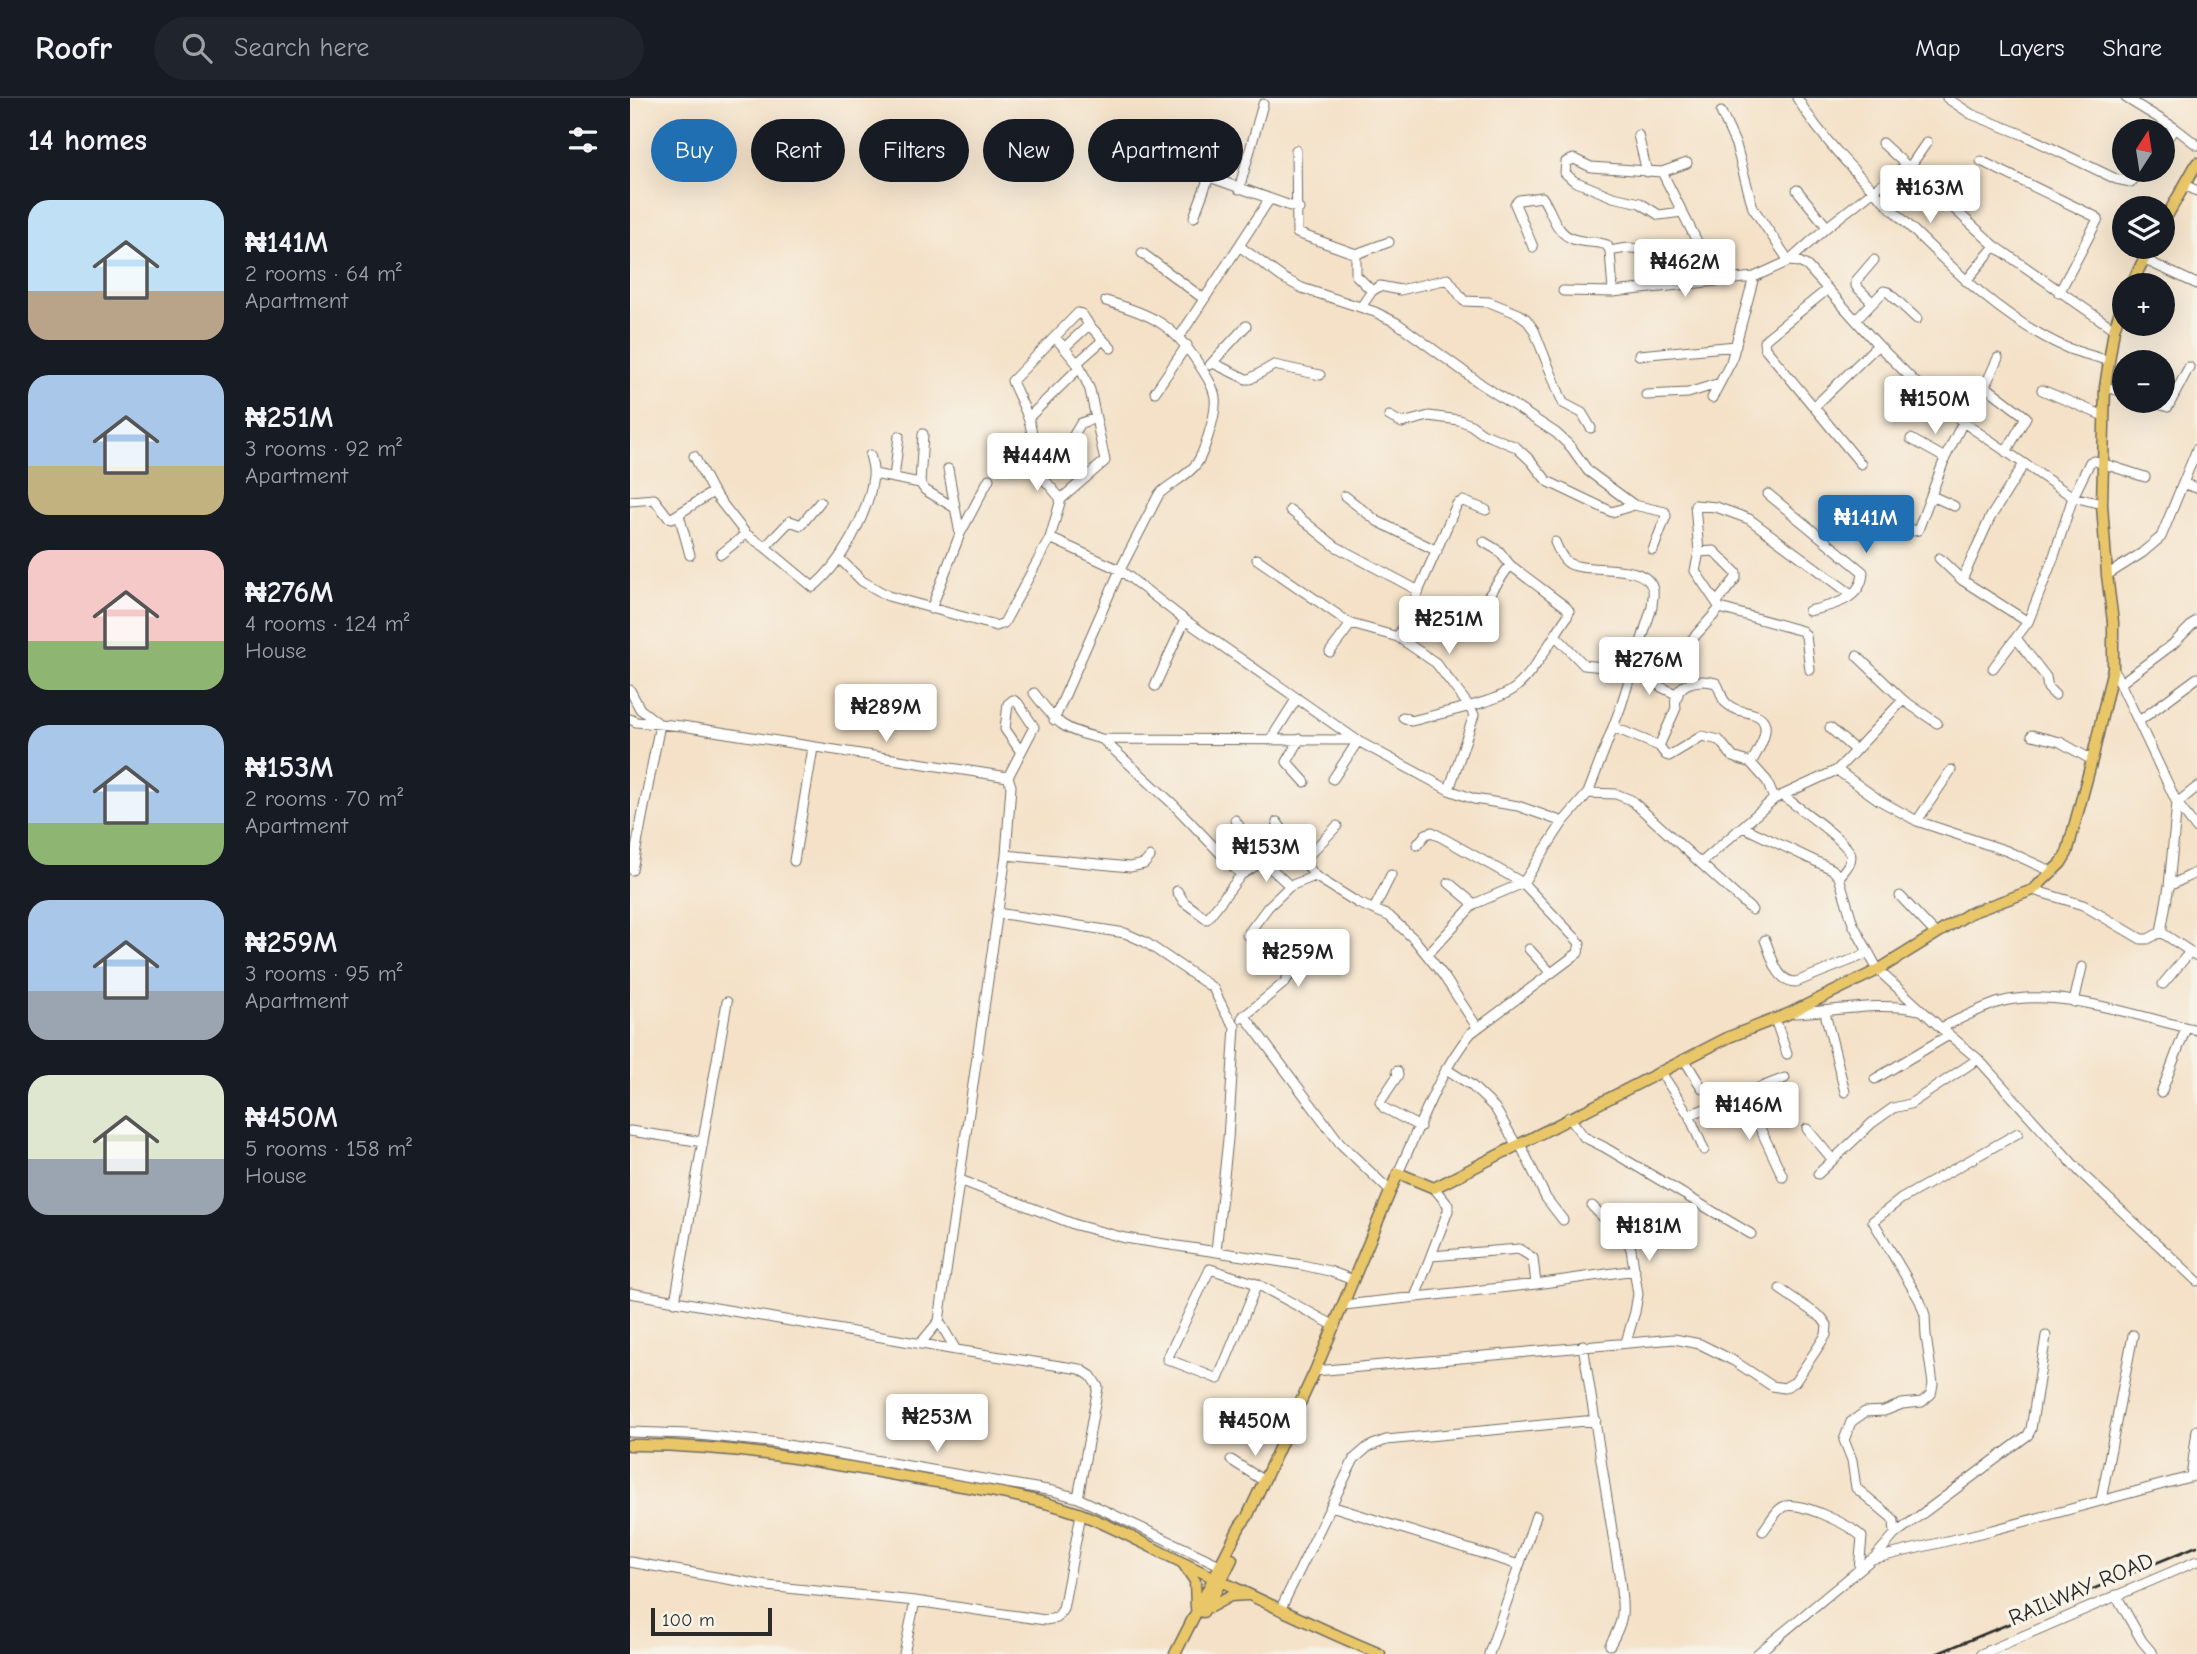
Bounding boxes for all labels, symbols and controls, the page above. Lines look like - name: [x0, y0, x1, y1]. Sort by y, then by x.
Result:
- search box: [154, 17, 644, 80]
- text: Roofr: [35, 29, 112, 67]
- icon: search: [178, 29, 216, 67]
- text: Search here: [234, 33, 369, 63]
- text: Map: [1915, 34, 1961, 62]
- text: Layers: [1999, 34, 2064, 62]
- text: Share: [2102, 34, 2162, 62]
- chip: Buy: [651, 119, 737, 182]
- chip: Rent: [751, 119, 845, 182]
- chip: Filters: [859, 119, 969, 182]
- chip: New: [983, 119, 1074, 182]
- chip: Apartment: [1088, 119, 1243, 182]
- north arrow: [2112, 119, 2175, 182]
- map controls: [2112, 119, 2175, 413]
- icon: filters: [564, 121, 602, 159]
- text: 14 homes: [28, 123, 147, 158]
- pin: ₦163M: [1881, 166, 1979, 225]
- text: ₦163M: [1896, 174, 1964, 201]
- button: layers: [2112, 196, 2175, 259]
- text: ₦141M: [245, 225, 328, 260]
- icon: home: [84, 228, 168, 312]
- pin: ₦462M: [1636, 240, 1734, 299]
- text: ₦462M: [1650, 248, 1720, 275]
- text: 2 rooms · 64 m²: [245, 260, 402, 287]
- button: +: [2112, 273, 2175, 336]
- text: Apartment: [245, 287, 348, 314]
- button: −: [2112, 350, 2175, 413]
- pin: ₦150M: [1886, 376, 1984, 436]
- text: ₦150M: [1900, 385, 1970, 412]
- text: ₦251M: [245, 400, 334, 435]
- icon: home: [84, 403, 168, 487]
- pin: ₦444M: [988, 434, 1086, 493]
- text: 3 rooms · 92 m²: [245, 435, 402, 462]
- text: ₦444M: [1003, 442, 1071, 469]
- text: Apartment: [245, 462, 348, 489]
- pin: ₦141M: [1817, 496, 1915, 555]
- text: ₦141M: [1834, 504, 1898, 531]
- text: ₦276M: [245, 575, 333, 610]
- icon: home: [84, 578, 168, 662]
- pin: ₦251M: [1400, 596, 1498, 656]
- text: ₦251M: [1415, 605, 1483, 632]
- text: 4 rooms · 124 m²: [245, 610, 409, 637]
- text: House: [245, 637, 307, 664]
- pin: ₦276M: [1600, 638, 1698, 697]
- text: ₦276M: [1615, 646, 1683, 673]
- pin: ₦289M: [837, 684, 935, 744]
- text: ₦289M: [851, 693, 921, 720]
- text: ₦153M: [245, 750, 333, 785]
- icon: home: [84, 753, 168, 837]
- text: 2 rooms · 70 m²: [245, 785, 403, 812]
- text: Apartment: [245, 812, 348, 839]
- pin: ₦153M: [1217, 824, 1315, 884]
- text: ₦153M: [1232, 833, 1300, 860]
- text: ₦259M: [245, 925, 337, 960]
- icon: home: [84, 928, 168, 1012]
- pin: ₦259M: [1249, 930, 1347, 989]
- text: ₦259M: [1263, 938, 1333, 965]
- text: 3 rooms · 95 m²: [245, 960, 403, 987]
- text: Apartment: [245, 987, 348, 1014]
- pin: ₦146M: [1700, 1082, 1798, 1142]
- text: ₦146M: [1716, 1091, 1782, 1118]
- text: ₦450M: [245, 1100, 338, 1135]
- icon: home: [84, 1103, 168, 1187]
- text: 5 rooms · 158 m²: [245, 1135, 412, 1162]
- text: House: [245, 1162, 307, 1189]
- pin: ₦181M: [1600, 1204, 1698, 1263]
- text: ₦181M: [1616, 1212, 1682, 1239]
- pin: ₦253M: [888, 1394, 986, 1454]
- pin: ₦450M: [1206, 1398, 1304, 1458]
- text: ₦253M: [902, 1403, 972, 1430]
- text: ₦450M: [1219, 1407, 1291, 1434]
- street label: RAILWAY ROAD: [2005, 1546, 2157, 1632]
- scale bar: [651, 1605, 772, 1637]
- text: 100 m: [662, 1609, 715, 1631]

